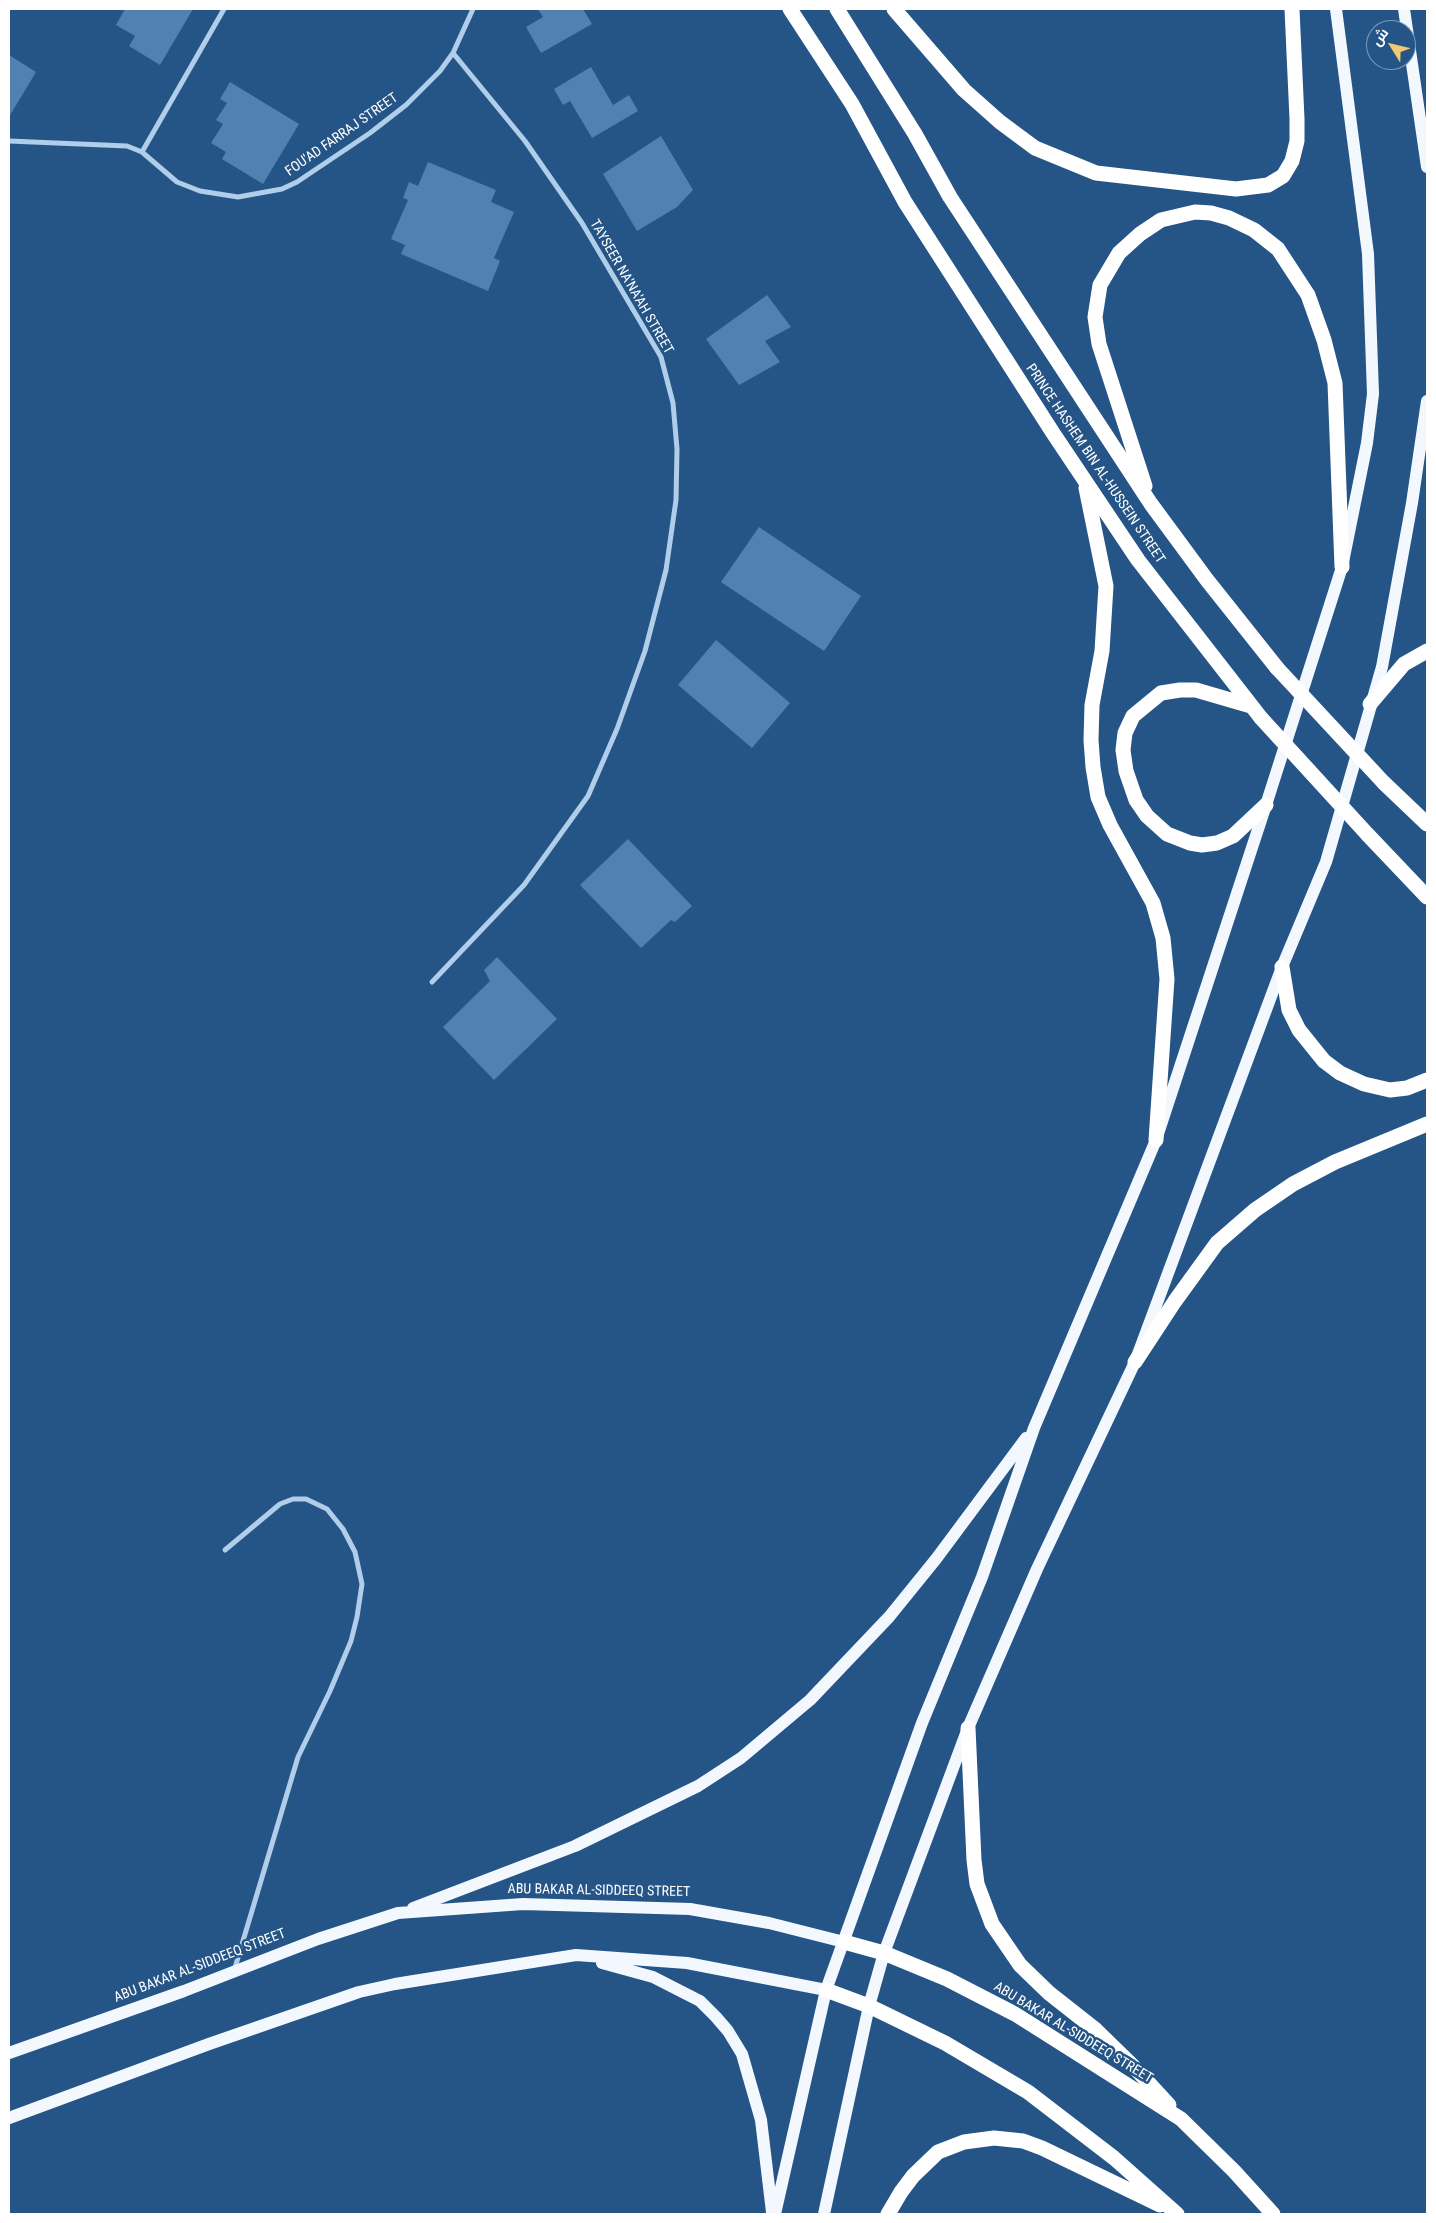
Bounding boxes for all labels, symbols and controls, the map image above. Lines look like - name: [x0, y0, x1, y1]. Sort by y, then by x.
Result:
- north arrow: [1366, 20, 1416, 70]
- text: ش: [1368, 25, 1391, 49]
- street label: FOU'AD FARRAJ STREET: [282, 90, 402, 180]
- street label: TAYSEER NA'NA'AH STREET: [586, 217, 676, 357]
- street label: PRINCE HASHEM BIN AL-HUSSEIN STREET: [1022, 361, 1168, 567]
- street label: ABU BAKAR AL-SIDDEEQ STREET: [508, 1881, 690, 1901]
- street label: ABU BAKAR AL-SIDDEEQ STREET: [112, 1925, 288, 2007]
- street label: ABU BAKAR AL-SIDDEEQ STREET: [990, 1979, 1156, 2087]

